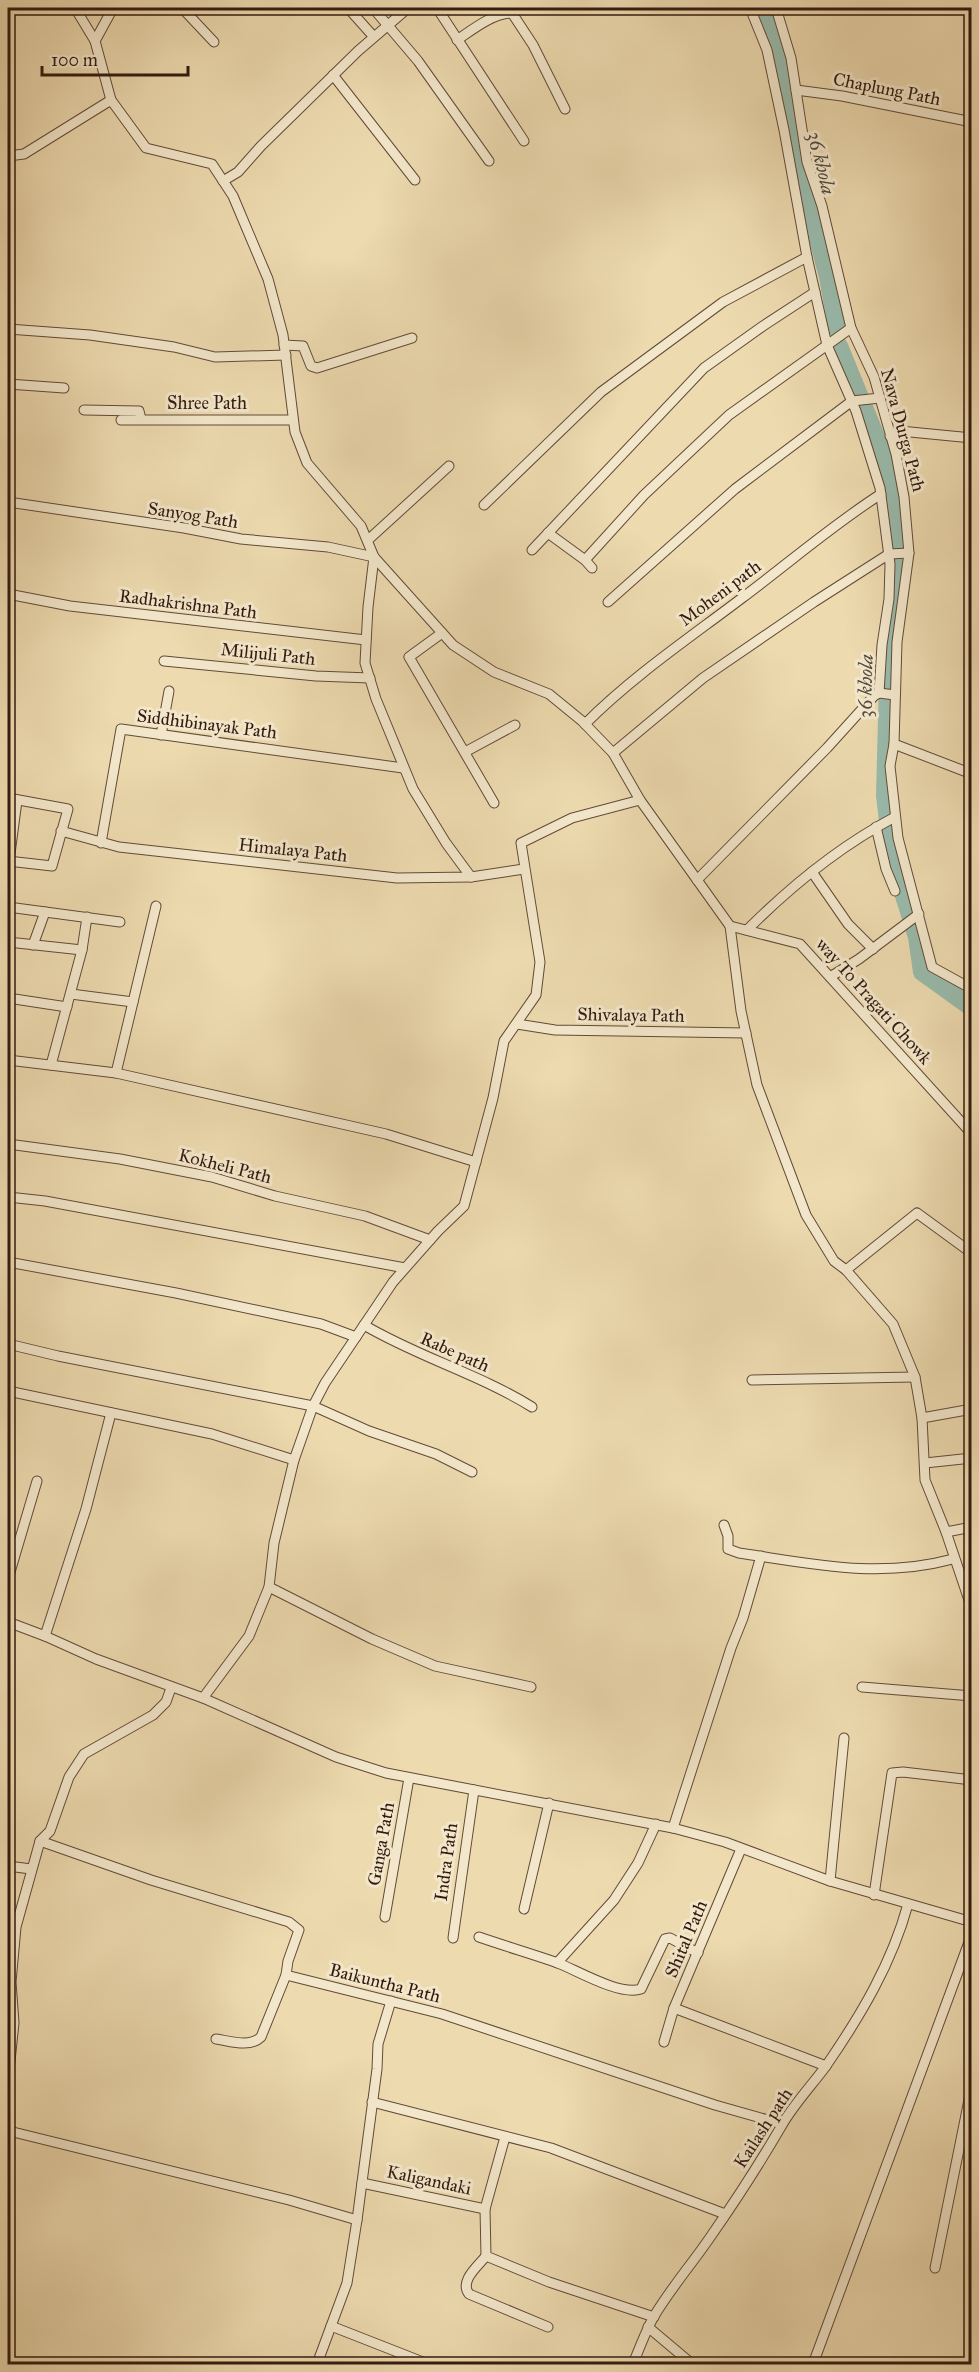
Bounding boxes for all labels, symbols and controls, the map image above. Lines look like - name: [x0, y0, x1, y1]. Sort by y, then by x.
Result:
- scale bar: [42, 39, 188, 77]
- text: 100 m: [51, 49, 98, 71]
- street label: Chaplung Path: [831, 68, 943, 111]
- water label: 36 khola: [803, 129, 841, 197]
- street label: Nava Durga Path: [875, 366, 930, 494]
- street label: Shree Path: [167, 392, 247, 414]
- street label: Sanyog Path: [146, 497, 240, 534]
- street label: Moheni path: [675, 555, 765, 631]
- street label: Radhakrishna Path: [118, 585, 258, 623]
- street label: Milijuli Path: [220, 638, 316, 670]
- water label: 36 khola: [852, 654, 878, 718]
- street label: Siddhibinayak Path: [136, 704, 278, 744]
- street label: Himalaya Path: [238, 833, 348, 867]
- street label: way To Pragati Chowk: [811, 933, 937, 1070]
- street label: Shivalaya Path: [577, 1003, 685, 1027]
- street label: Kokheli Path: [176, 1144, 274, 1188]
- street label: Rabe path: [417, 1327, 493, 1377]
- street label: Ganga Path: [363, 1801, 400, 1888]
- street label: Indra Path: [430, 1822, 462, 1902]
- street label: Shital Path: [660, 1897, 712, 1981]
- street label: Baikuntha Path: [327, 1959, 443, 2007]
- street label: Kailash path: [729, 2084, 797, 2172]
- street label: Kaligandaki: [385, 2160, 473, 2201]

